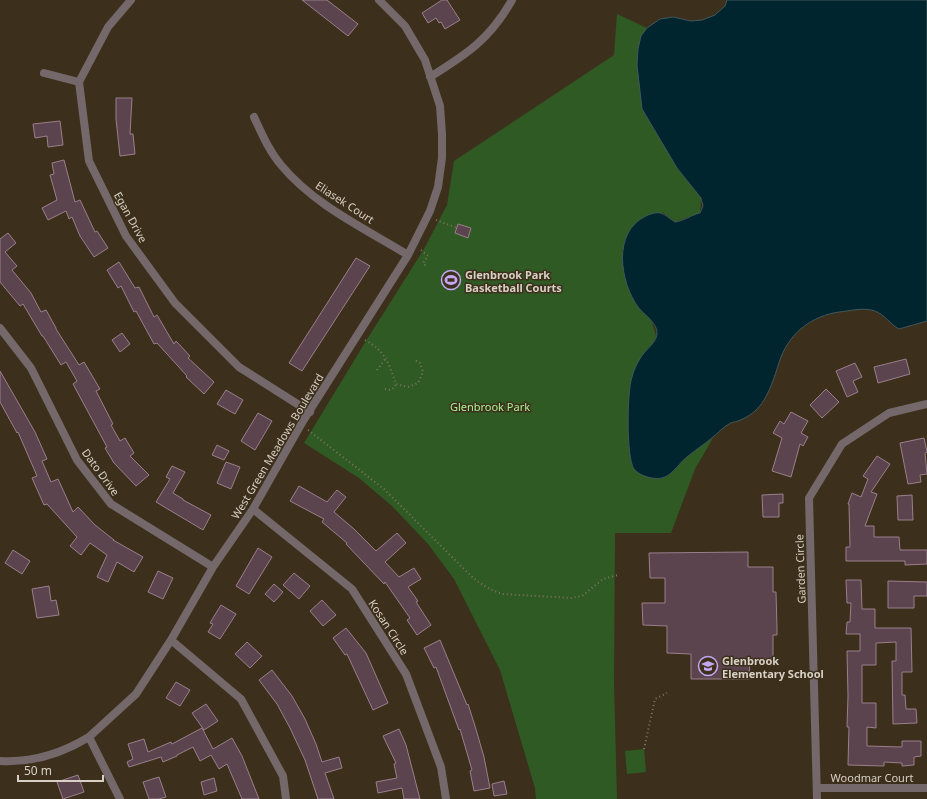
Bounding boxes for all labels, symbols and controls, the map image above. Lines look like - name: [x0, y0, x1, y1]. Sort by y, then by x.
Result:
- street label: Eliasek Court: [313, 177, 377, 227]
- street label: Egan Drive: [111, 189, 151, 245]
- place label: Glenbrook Park Basketball Courts: [465, 267, 562, 295]
- sports icon: Glenbrook Park Basketball Courts: [440, 269, 462, 291]
- street label: West Green Meadows Boulevard: [227, 370, 327, 522]
- park label: Glenbrook Park: [450, 399, 530, 414]
- street label: Dato Drive: [79, 445, 123, 499]
- street label: Garden Circle: [791, 534, 809, 604]
- street label: Kosan Circle: [366, 596, 412, 658]
- place label: Glenbrook Elementary School: [722, 653, 824, 681]
- school or university icon: Glenbrook Elementary School: [697, 655, 719, 677]
- scale bar: [18, 757, 103, 783]
- text: 50 m: [24, 762, 52, 779]
- street label: Woodmar Court: [831, 770, 913, 785]

